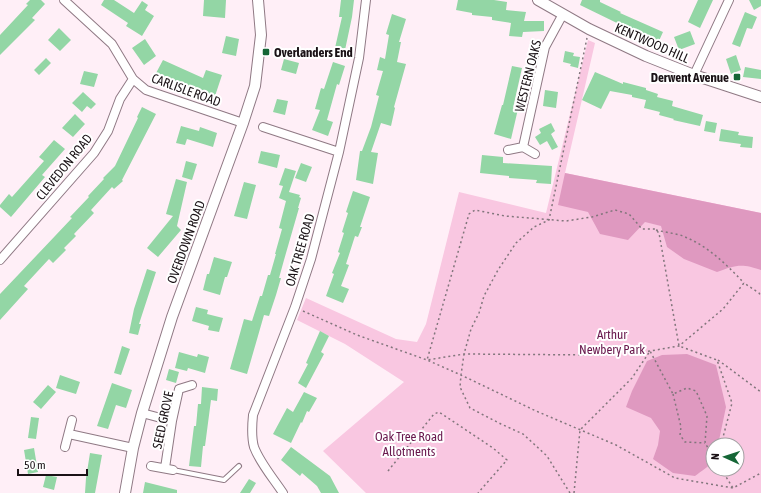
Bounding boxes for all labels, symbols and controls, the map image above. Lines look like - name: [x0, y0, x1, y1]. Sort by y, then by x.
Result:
- street label: KENTWOOD HILL: [613, 20, 691, 66]
- street label: WESTERN OAKS: [512, 38, 544, 113]
- place label: Overlanders End: [274, 45, 353, 60]
- marker: Overlanders End: [261, 47, 271, 57]
- place label: Derwent Avenue: [651, 70, 729, 85]
- street label: CARLISLE ROAD: [149, 71, 223, 109]
- marker: Derwent Avenue: [732, 72, 742, 82]
- street label: CLEVEDON ROAD: [33, 131, 95, 203]
- street label: OVERDOWN ROAD: [164, 199, 208, 285]
- street label: OAK TREE ROAD: [282, 212, 318, 288]
- park label: Arthur Newbery Park: [579, 327, 645, 357]
- street label: SEED GROVE: [150, 390, 176, 450]
- park label: Oak Tree Road Allotments: [375, 429, 443, 459]
- north arrow: [705, 437, 745, 477]
- scale bar: [18, 451, 87, 477]
- text: N: [709, 453, 721, 460]
- text: 50 m: [24, 458, 46, 472]

